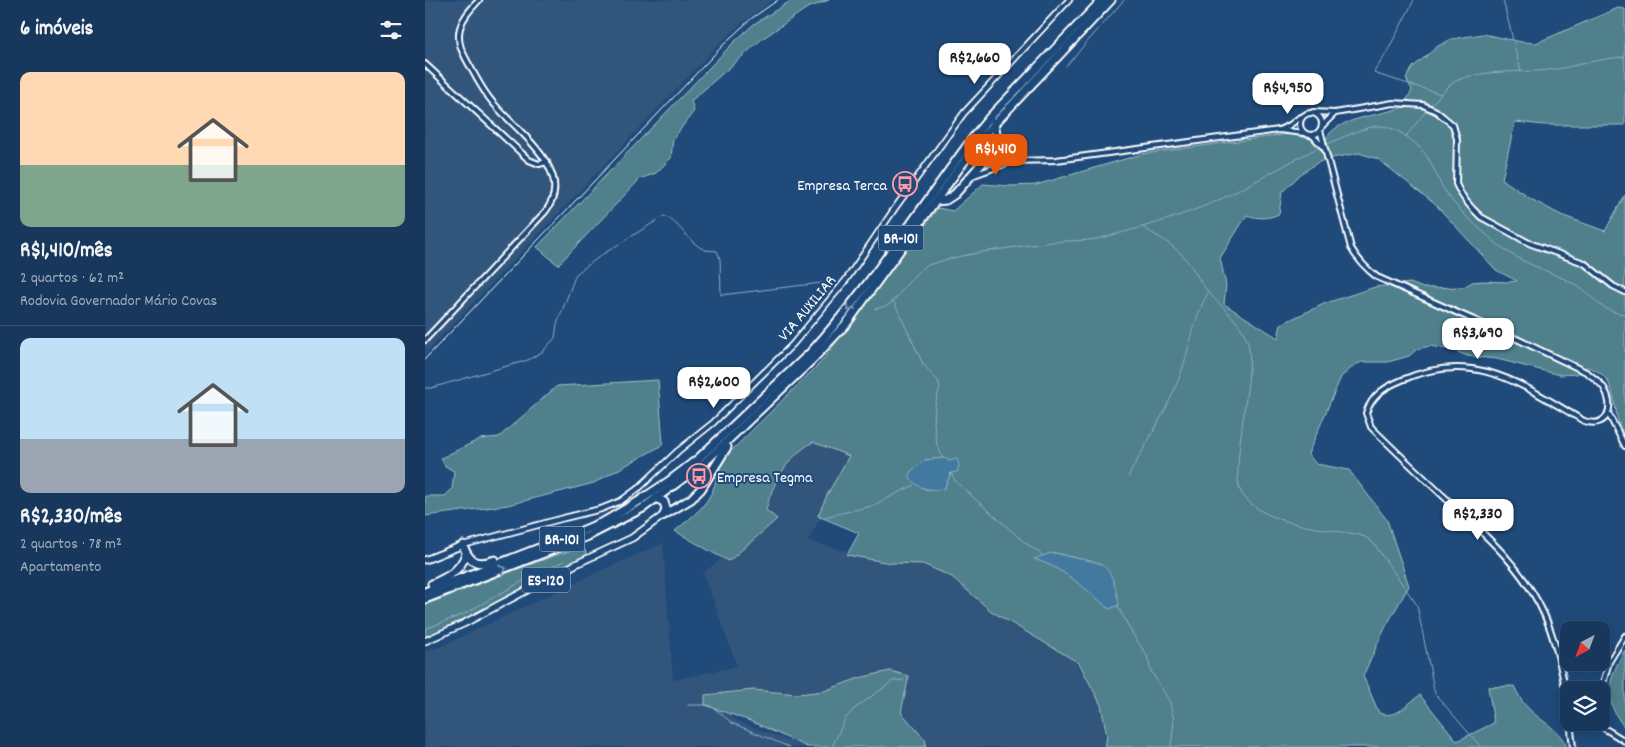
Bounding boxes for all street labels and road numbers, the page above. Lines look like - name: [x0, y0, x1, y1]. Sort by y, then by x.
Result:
- road number: BR-101: [879, 226, 923, 250]
- street label: VIA AUXILIAR: [773, 270, 843, 347]
- road number: BR-101: [539, 526, 585, 552]
- road number: ES-120: [522, 568, 570, 592]

